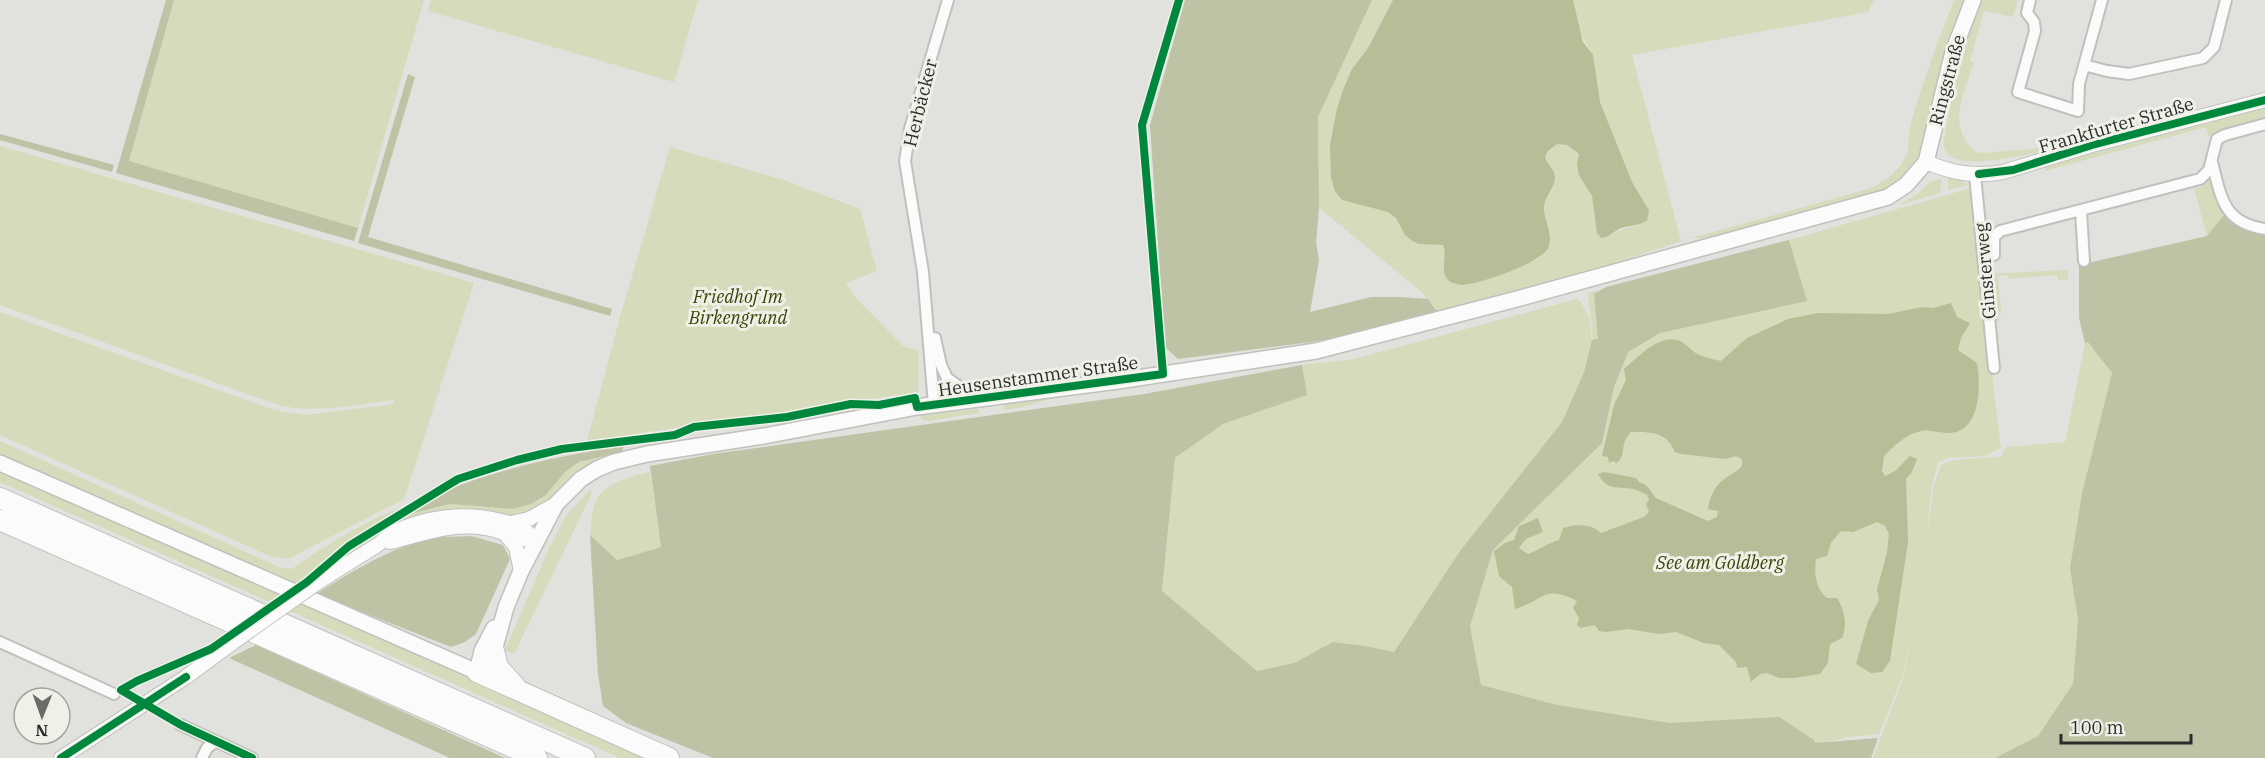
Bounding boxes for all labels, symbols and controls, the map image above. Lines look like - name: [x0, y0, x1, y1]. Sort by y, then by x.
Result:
- street label: Ringstraße: [1924, 32, 1970, 128]
- street label: Herbäcker: [898, 57, 942, 149]
- street label: Frankfurter Straße: [2036, 92, 2196, 158]
- street label: Ginsterweg: [1969, 222, 2001, 320]
- park label: Friedhof Im Birkengrund: [688, 285, 788, 329]
- street label: Heusenstammer Straße: [936, 351, 1140, 401]
- park label: See am Goldberg: [1655, 551, 1784, 574]
- north arrow: [12, 686, 72, 746]
- scale bar: [2061, 707, 2192, 745]
- text: 100 m: [2070, 716, 2124, 739]
- text: N: [35, 721, 48, 741]

